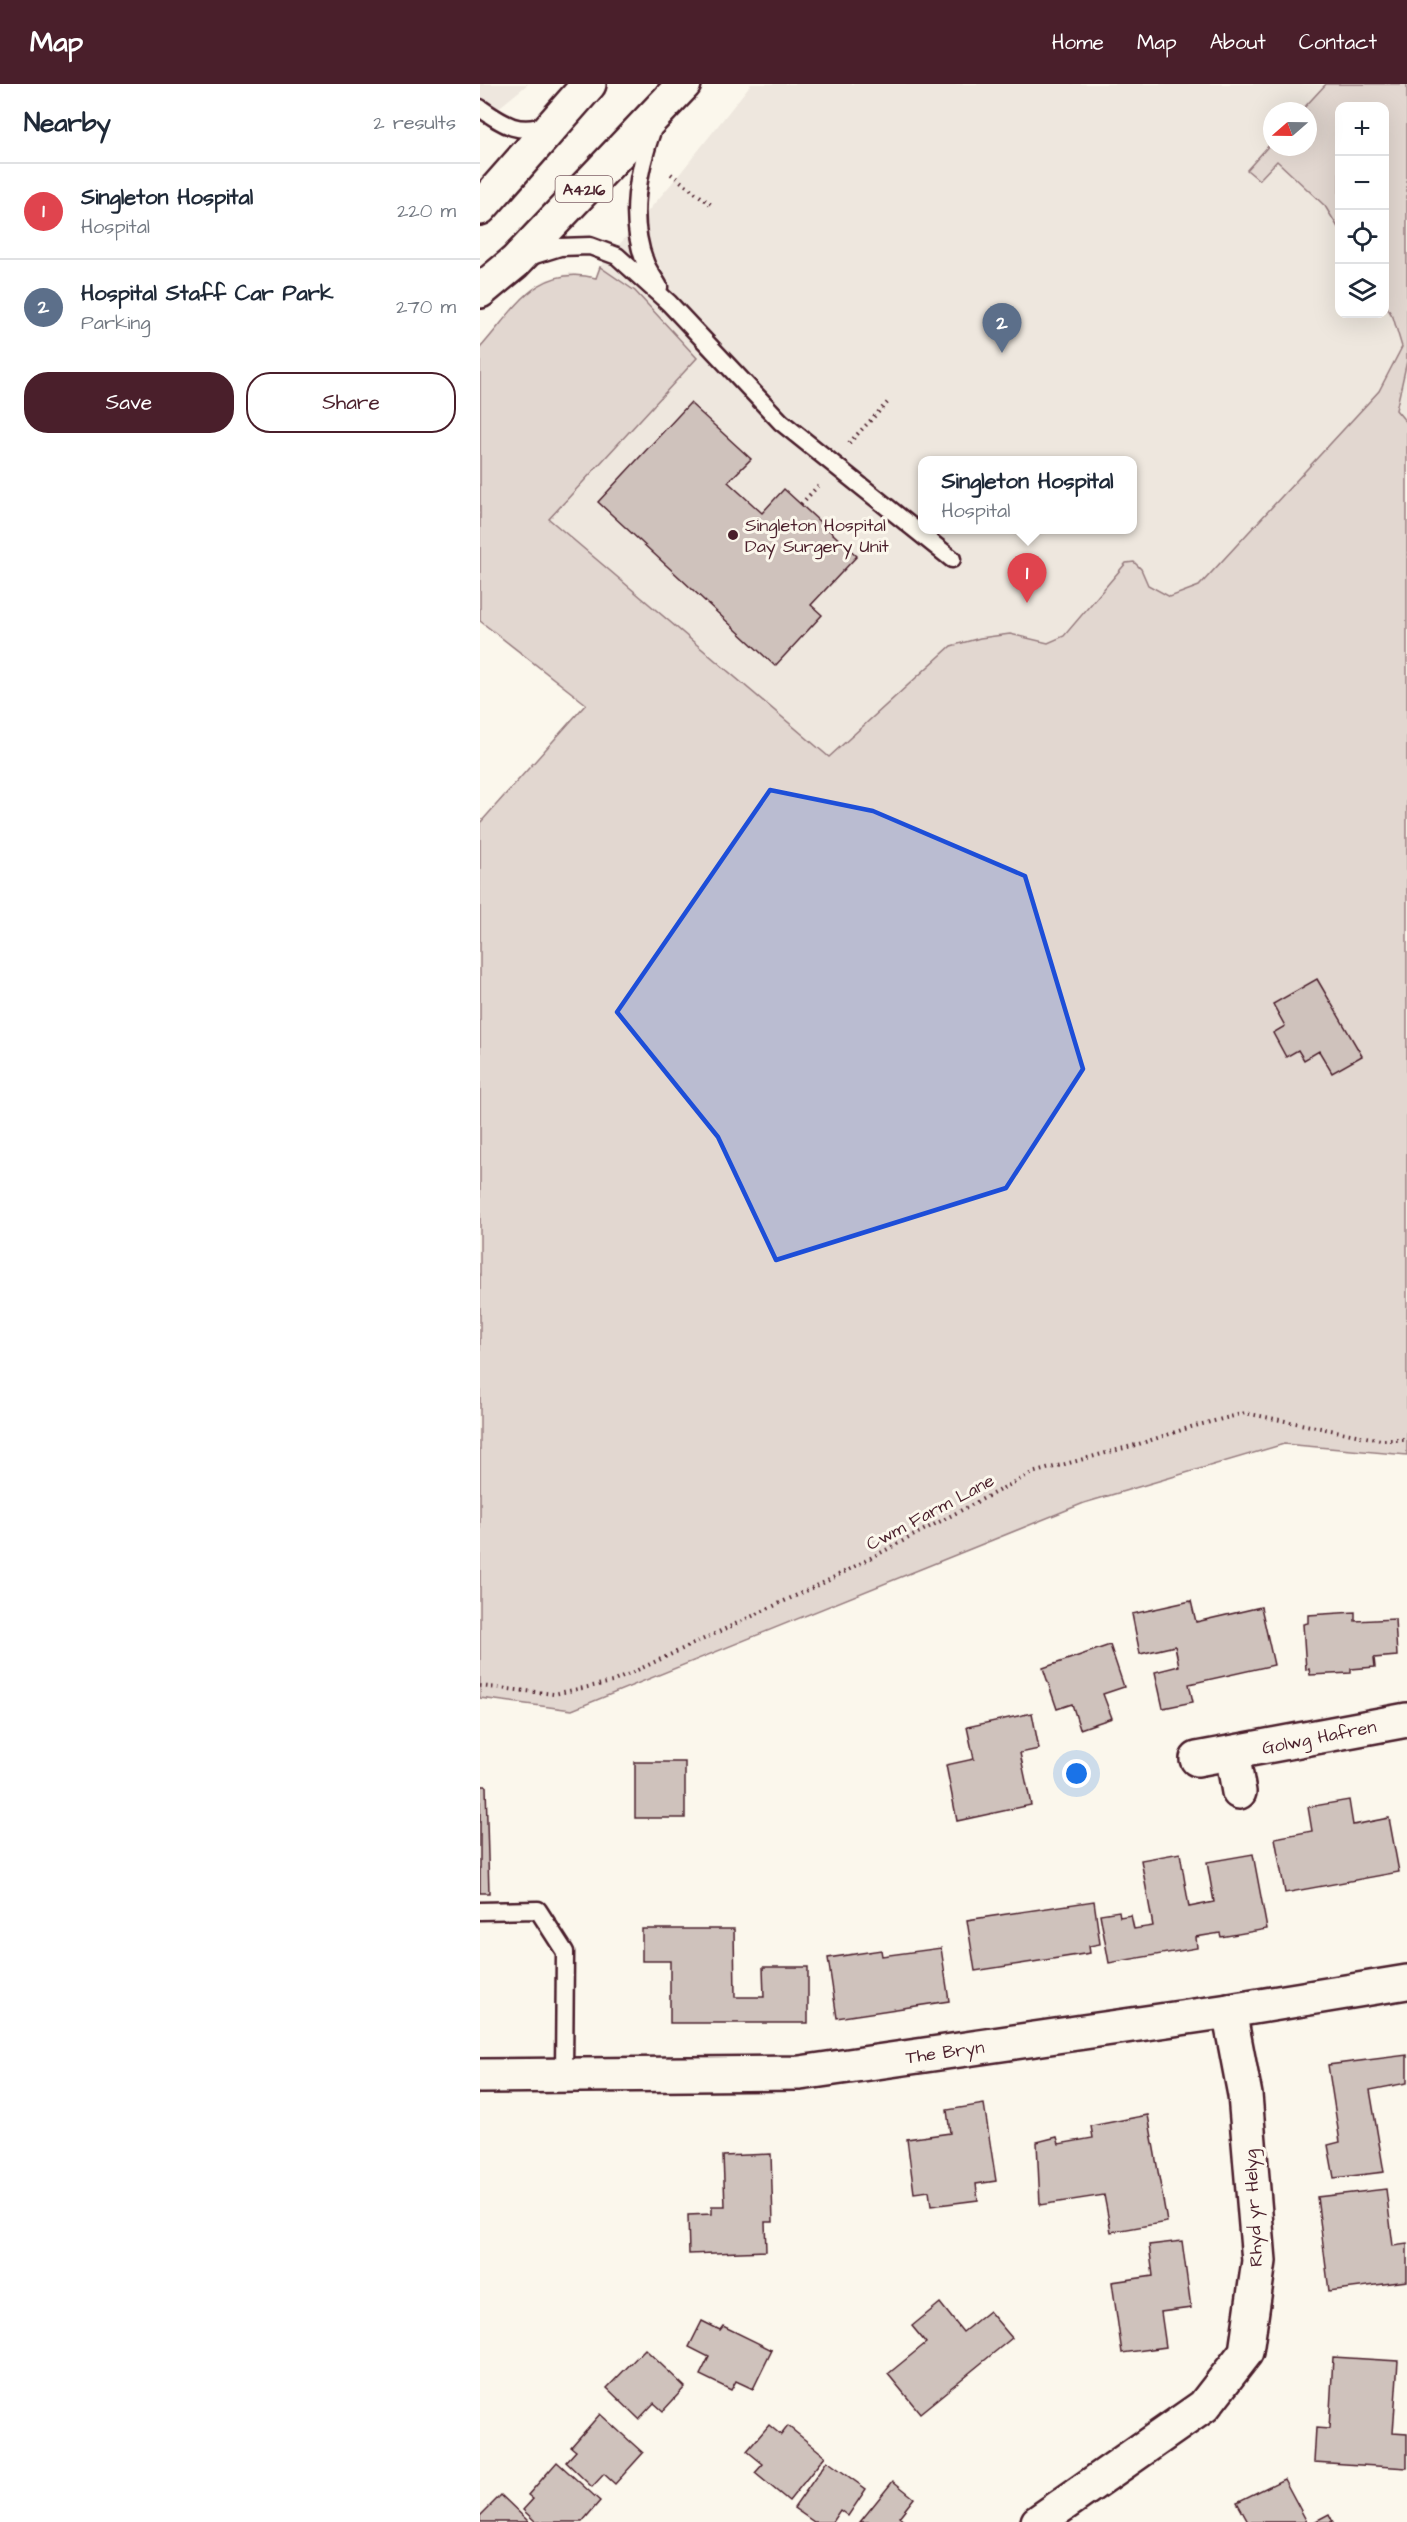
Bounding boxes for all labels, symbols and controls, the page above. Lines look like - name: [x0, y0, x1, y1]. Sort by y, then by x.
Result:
- text: Map: [30, 23, 83, 62]
- text: Home: [1052, 28, 1104, 57]
- text: Map: [1137, 28, 1177, 57]
- text: About: [1210, 28, 1266, 57]
- text: Contact: [1299, 28, 1377, 57]
- north arrow: [1263, 102, 1317, 156]
- map controls: [1335, 102, 1389, 318]
- button: +: [1335, 102, 1389, 156]
- text: Nearby: [24, 105, 111, 141]
- text: 2 results: [373, 109, 456, 137]
- button: −: [1335, 156, 1389, 210]
- road number: A4216: [556, 176, 612, 202]
- text: Singleton Hospital: [81, 182, 253, 213]
- text: 1: [42, 197, 45, 225]
- text: 220 m: [397, 197, 456, 225]
- button: locate: [1335, 210, 1389, 264]
- text: Hospital: [81, 213, 150, 241]
- button: layers: [1335, 264, 1389, 318]
- text: Hospital Staff Car Park: [81, 278, 333, 309]
- text: 2: [38, 293, 49, 321]
- text: 270 m: [396, 293, 456, 321]
- pin: 2: [982, 304, 1022, 353]
- text: Parking: [81, 309, 151, 337]
- button: Save: [24, 372, 234, 433]
- button: Share: [246, 372, 456, 433]
- popup: [918, 456, 1137, 534]
- text: Singleton Hospital: [941, 466, 1114, 497]
- text: Hospital: [941, 497, 1010, 525]
- place label: Singleton Hospital Day Surgery Unit: [745, 513, 889, 560]
- marker: Singleton Hospital Day Surgery Unit: [726, 528, 740, 542]
- pin: 1: [1008, 554, 1046, 603]
- street label: Cwm Farm Lane: [862, 1468, 999, 1557]
- street label: Golwg Hafren: [1260, 1714, 1379, 1762]
- your location: [1062, 1759, 1091, 1788]
- street label: The Bryn: [904, 2035, 986, 2071]
- street label: Rhyd yr Helyg: [1238, 2148, 1270, 2267]

